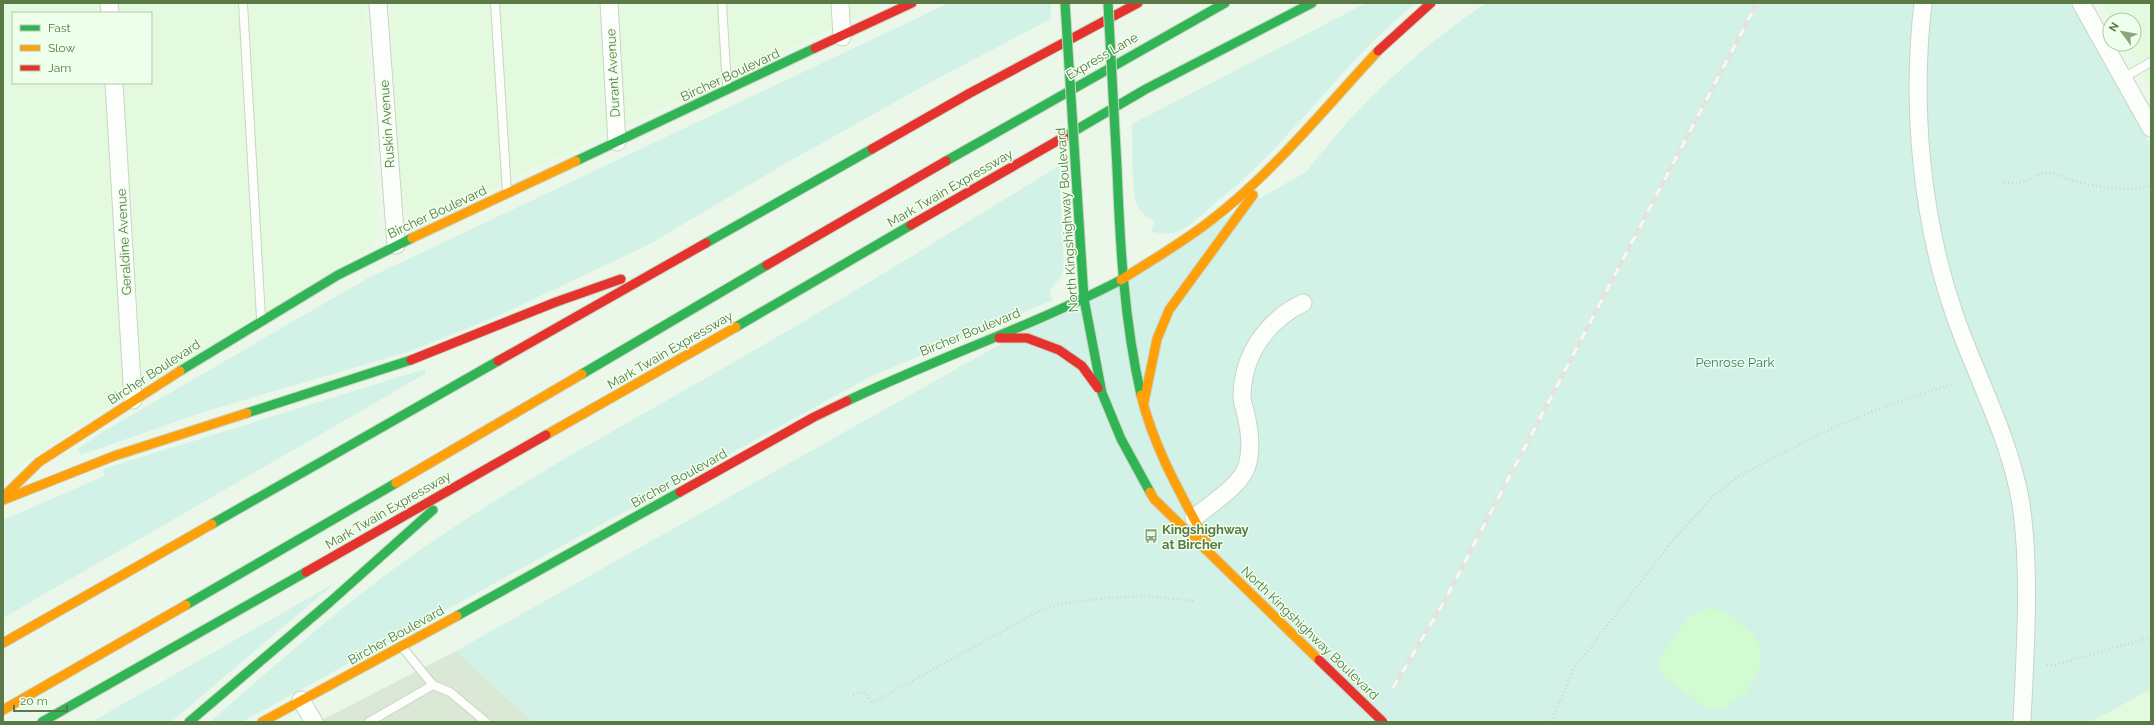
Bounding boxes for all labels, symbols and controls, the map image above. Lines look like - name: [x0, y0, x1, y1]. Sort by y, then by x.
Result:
- legend: [12, 12, 152, 84]
- north arrow: [2102, 12, 2142, 52]
- text: N: [2106, 20, 2122, 34]
- text: Fast: [48, 21, 71, 35]
- street label: Durant Avenue: [603, 28, 623, 118]
- street label: Express Lane: [1064, 29, 1141, 83]
- text: Slow: [48, 41, 75, 55]
- street label: Bircher Boulevard: [678, 46, 782, 104]
- text: Jam: [48, 61, 71, 75]
- street label: Ruskin Avenue: [376, 79, 398, 169]
- street label: North Kingshighway Boulevard: [1053, 127, 1081, 313]
- street label: Mark Twain Expressway: [885, 146, 1015, 230]
- street label: Bircher Boulevard: [385, 183, 489, 241]
- street label: Geraldine Avenue: [114, 188, 134, 296]
- street label: Bircher Boulevard: [917, 305, 1023, 359]
- street label: Mark Twain Expressway: [605, 308, 735, 392]
- street label: Bircher Boulevard: [105, 337, 203, 407]
- park label: Penrose Park: [1695, 355, 1775, 370]
- street label: Bircher Boulevard: [628, 445, 730, 511]
- street label: Mark Twain Expressway: [323, 468, 453, 552]
- place label: Kingshighway at Bircher: [1162, 522, 1249, 552]
- bus stop icon: Kingshighway at Bircher: [1143, 528, 1159, 544]
- street label: North Kingshighway Boulevard: [1238, 563, 1382, 703]
- street label: Bircher Boulevard: [345, 602, 447, 668]
- scale bar: [14, 687, 67, 713]
- text: 20 m: [20, 694, 48, 708]

